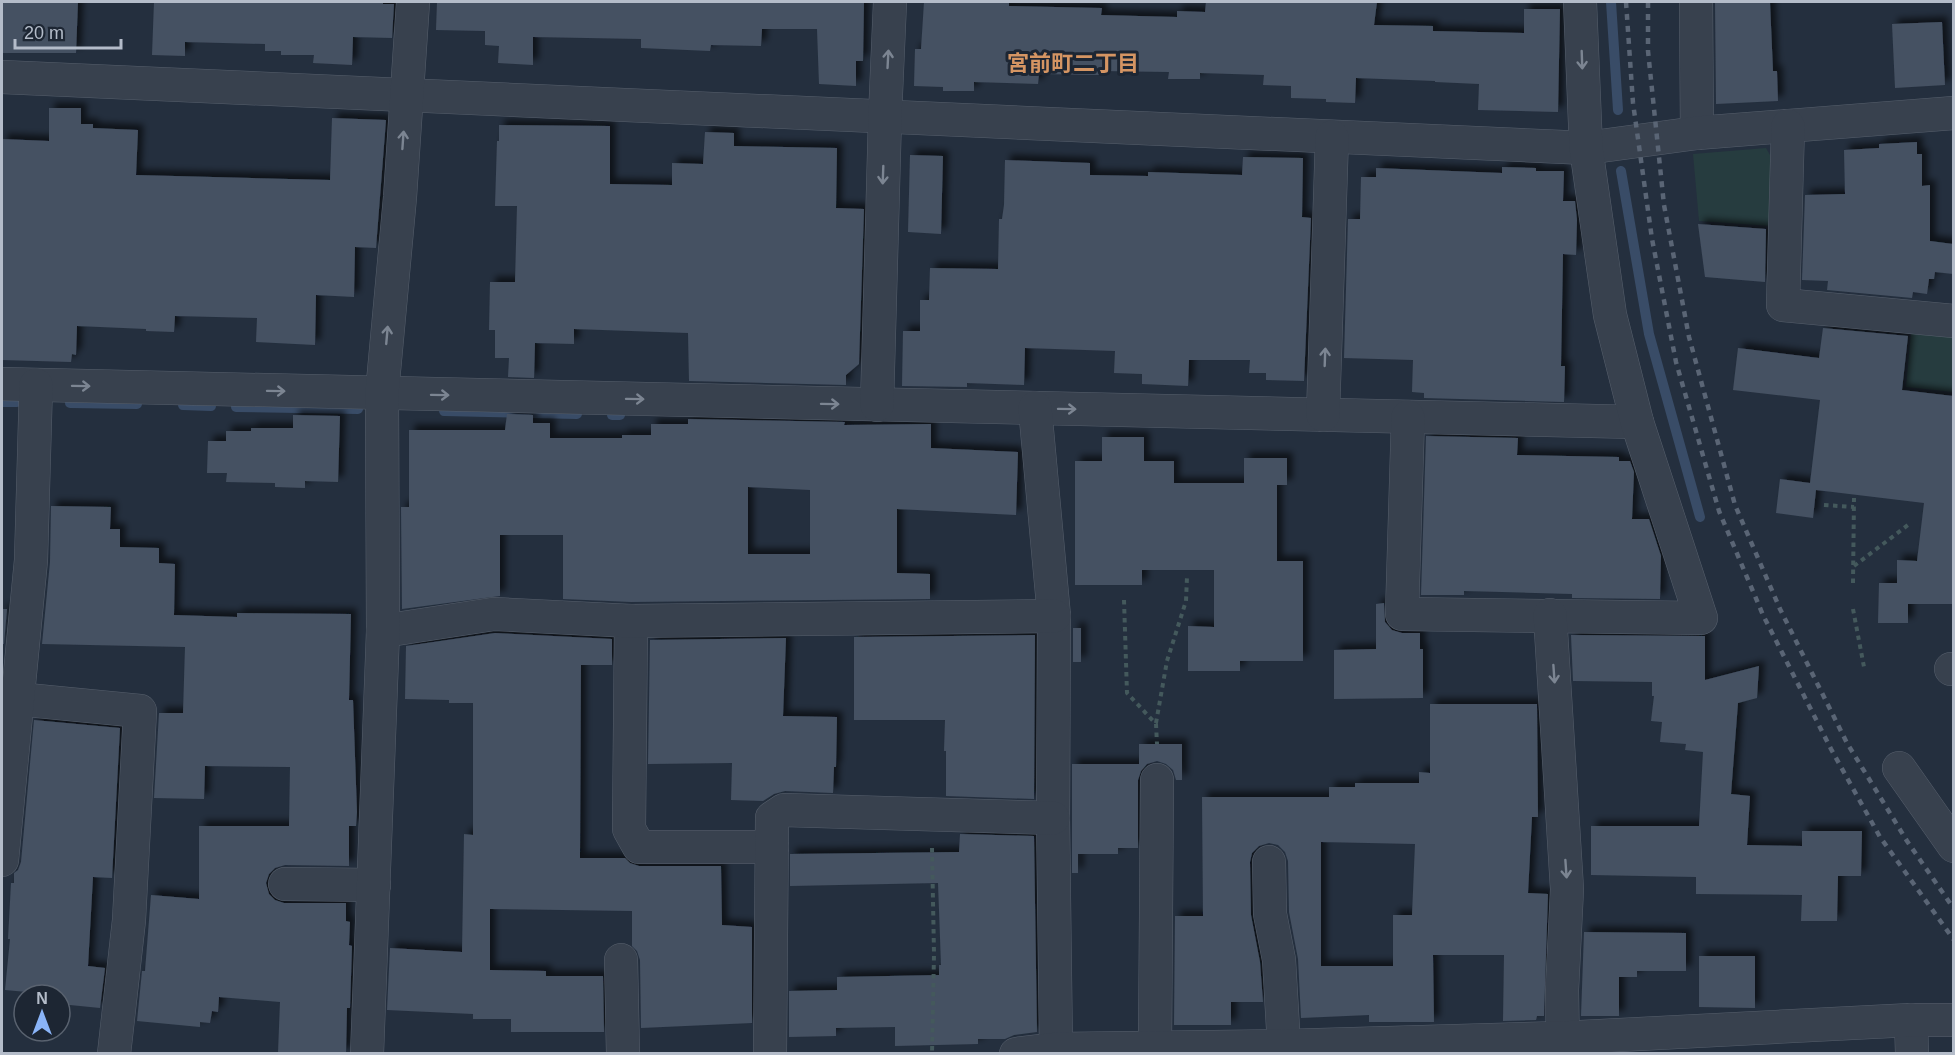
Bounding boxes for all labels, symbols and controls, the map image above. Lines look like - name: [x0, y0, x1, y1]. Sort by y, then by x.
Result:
- scale bar: [15, 12, 122, 50]
- text: 20 m: [24, 23, 64, 43]
- one-way arrow: [1576, 49, 1588, 69]
- one-way arrow: [882, 50, 893, 69]
- district label: 宮前町二丁目: [1007, 51, 1139, 76]
- one-way arrow: [398, 131, 409, 151]
- one-way arrow: [878, 164, 889, 184]
- one-way arrow: [382, 325, 393, 345]
- one-way arrow: [1319, 347, 1331, 367]
- one-way arrow: [70, 380, 90, 392]
- one-way arrow: [265, 385, 285, 396]
- one-way arrow: [430, 389, 450, 400]
- one-way arrow: [625, 393, 645, 405]
- one-way arrow: [820, 398, 840, 409]
- one-way arrow: [1057, 403, 1077, 415]
- one-way arrow: [1549, 663, 1560, 683]
- one-way arrow: [1561, 858, 1572, 878]
- north arrow: [12, 983, 72, 1043]
- text: N: [36, 990, 48, 1007]

